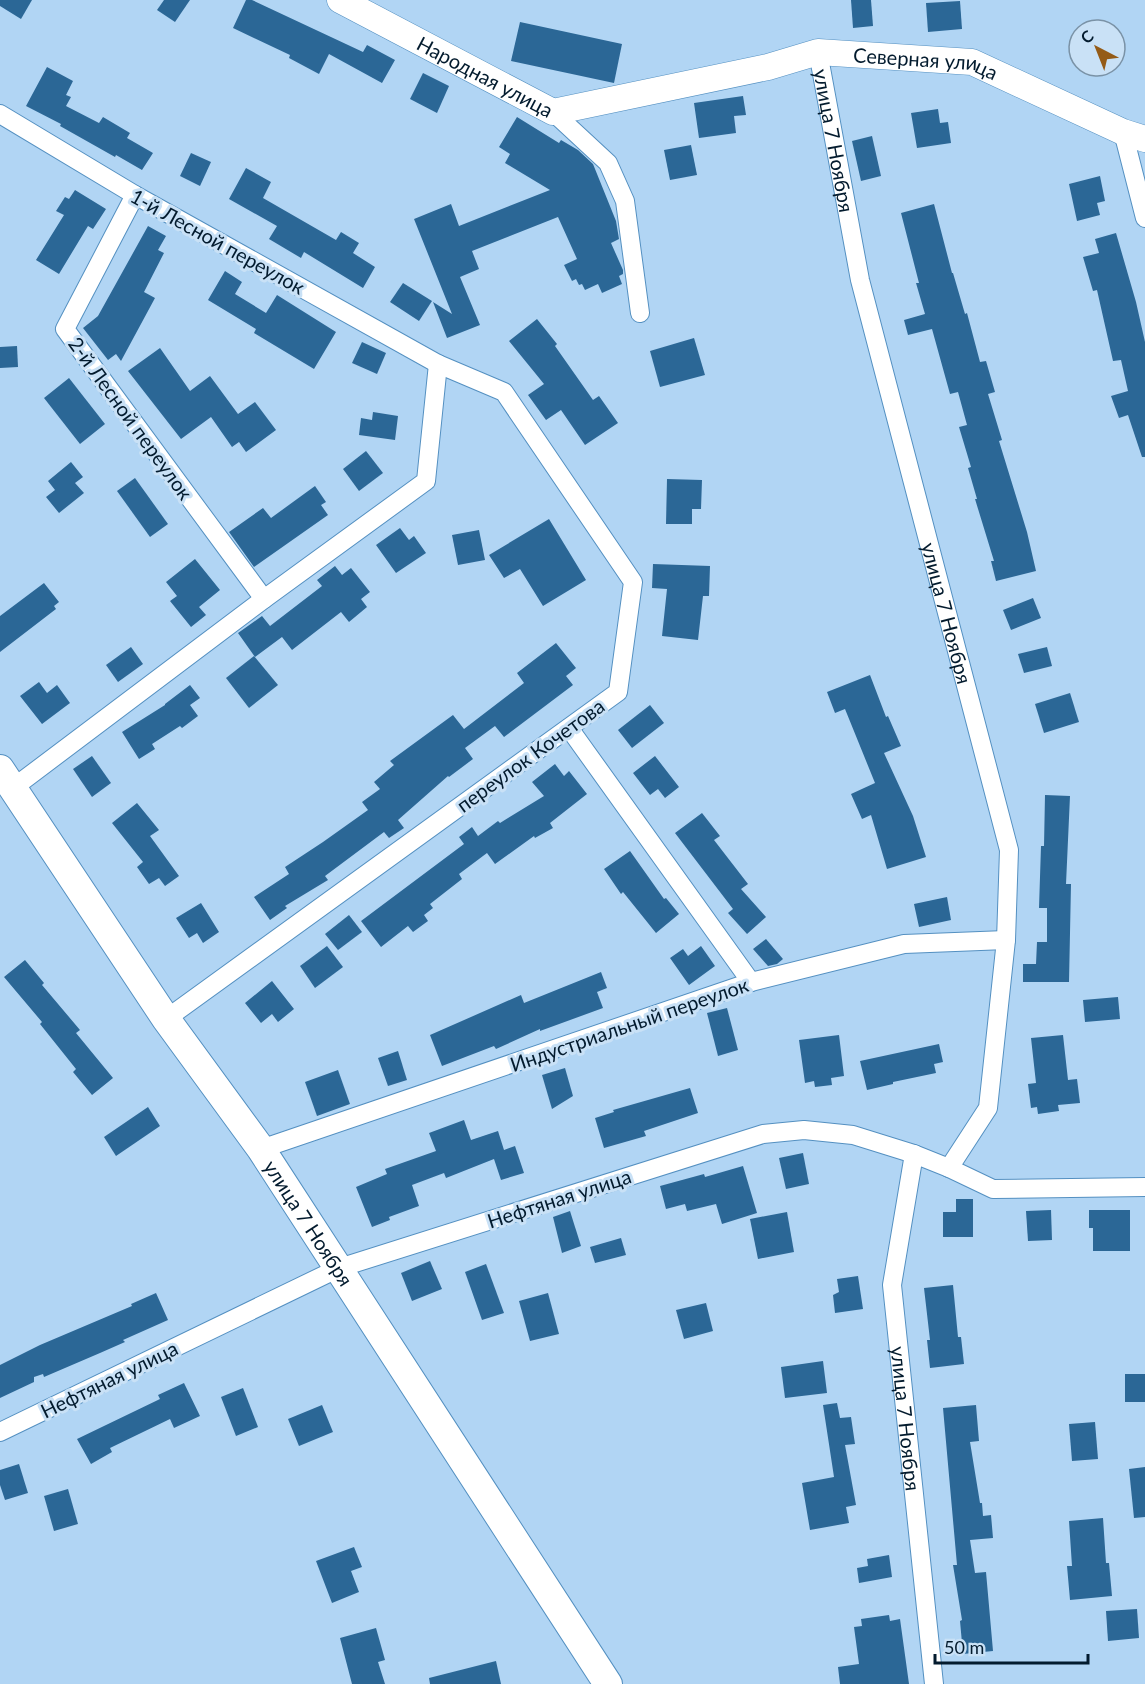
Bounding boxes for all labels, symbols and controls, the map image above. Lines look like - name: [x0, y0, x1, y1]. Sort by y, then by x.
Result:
- north arrow: [1067, 18, 1127, 78]
- text: С: [1076, 26, 1097, 47]
- street label: Народная улица: [413, 31, 557, 122]
- street label: Северная улица: [852, 42, 1002, 84]
- street label: улица 7 Ноября: [809, 67, 859, 214]
- street label: 1-й Лесной переулок: [127, 183, 310, 299]
- street label: 2-й Лесной переулок: [64, 332, 198, 505]
- street label: улица 7 Ноября: [917, 540, 977, 686]
- street label: переулок Кочетова: [451, 693, 609, 817]
- street label: Индустриальный переулок: [507, 972, 752, 1076]
- street label: улица 7 Ноября: [259, 1155, 358, 1290]
- street label: Нефтяная улица: [484, 1163, 634, 1233]
- street label: Нефтяная улица: [37, 1335, 181, 1423]
- street label: улица 7 Ноября: [887, 1345, 926, 1492]
- scale bar: [935, 1627, 1088, 1665]
- text: 50 m: [944, 1636, 984, 1658]

